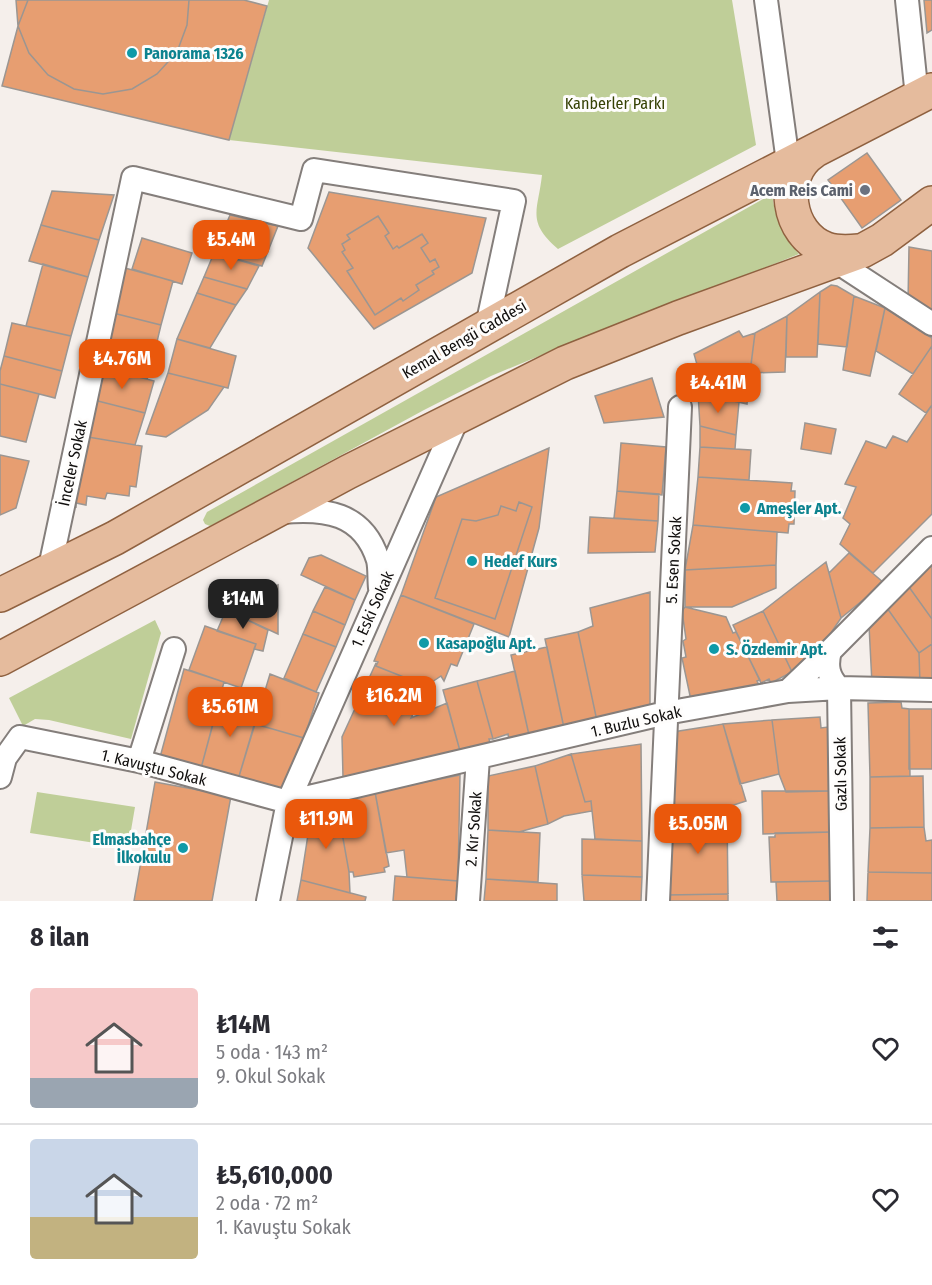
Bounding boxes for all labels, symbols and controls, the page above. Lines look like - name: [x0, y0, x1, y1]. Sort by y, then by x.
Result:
- place label: Panorama 1326: [144, 44, 244, 63]
- marker: Panorama 1326: [125, 46, 139, 60]
- park label: Kanberler Parkı: [565, 94, 665, 113]
- place label: Acem Reis Cami: [749, 181, 853, 200]
- marker: Acem Reis Cami: [858, 183, 872, 197]
- pin: ₺5.4M: [189, 220, 273, 271]
- text: ₺5.4M: [207, 227, 255, 251]
- street label: Kemal Bengü Caddesi: [399, 296, 530, 383]
- pin: ₺4.76M: [73, 339, 171, 390]
- text: ₺4.76M: [93, 346, 151, 370]
- pin: ₺4.41M: [669, 363, 767, 414]
- text: ₺4.41M: [690, 370, 746, 394]
- street label: İnceler Sokak: [54, 418, 91, 508]
- place label: Ameşler Apt.: [756, 499, 842, 519]
- marker: Ameşler Apt.: [738, 501, 752, 515]
- street label: 5. Esen Sokak: [662, 515, 685, 604]
- place label: Hedef Kurs: [484, 552, 557, 571]
- marker: Hedef Kurs: [465, 554, 479, 568]
- street label: 1. Eski Sokak: [347, 567, 398, 650]
- pin: ₺14M: [207, 579, 279, 630]
- text: ₺14M: [222, 586, 264, 610]
- place label: Kasapoğlu Apt.: [436, 634, 536, 653]
- marker: Kasapoğlu Apt.: [417, 636, 431, 650]
- place label: S. Özdemir Apt.: [726, 639, 827, 659]
- marker: S. Özdemir Apt.: [707, 642, 721, 656]
- pin: ₺16.2M: [345, 676, 443, 727]
- text: ₺16.2M: [366, 683, 422, 707]
- pin: ₺5.61M: [181, 687, 279, 738]
- text: ₺5.61M: [202, 694, 258, 718]
- street label: 1. Buzlu Sokak: [589, 702, 684, 741]
- street label: Gazlı Sokak: [830, 736, 851, 811]
- street label: 1. Kavuştu Sokak: [99, 745, 209, 790]
- street label: 2. Kır Sokak: [461, 790, 486, 867]
- pin: ₺11.9M: [277, 799, 375, 850]
- pin: ₺5.05M: [649, 804, 747, 855]
- text: ₺11.9M: [299, 806, 353, 830]
- text: ₺5.05M: [668, 811, 728, 835]
- place label: Elmasbahçe İlkokulu: [92, 830, 171, 867]
- marker: Elmasbahçe İlkokulu: [176, 841, 190, 855]
- icon: filters: [869, 921, 902, 954]
- text: 8 ilan: [30, 922, 89, 953]
- text: ₺14M: [216, 1009, 270, 1040]
- icon: home: [78, 1012, 150, 1084]
- icon: heart: [869, 1032, 902, 1065]
- text: 5 oda · 143 m²: [216, 1040, 328, 1064]
- text: 9. Okul Sokak: [216, 1064, 325, 1088]
- text: ₺5,610,000: [216, 1160, 333, 1191]
- icon: home: [78, 1163, 150, 1235]
- icon: heart: [869, 1183, 902, 1216]
- text: 2 oda · 72 m²: [216, 1191, 318, 1215]
- text: 1. Kavuştu Sokak: [216, 1215, 351, 1239]

